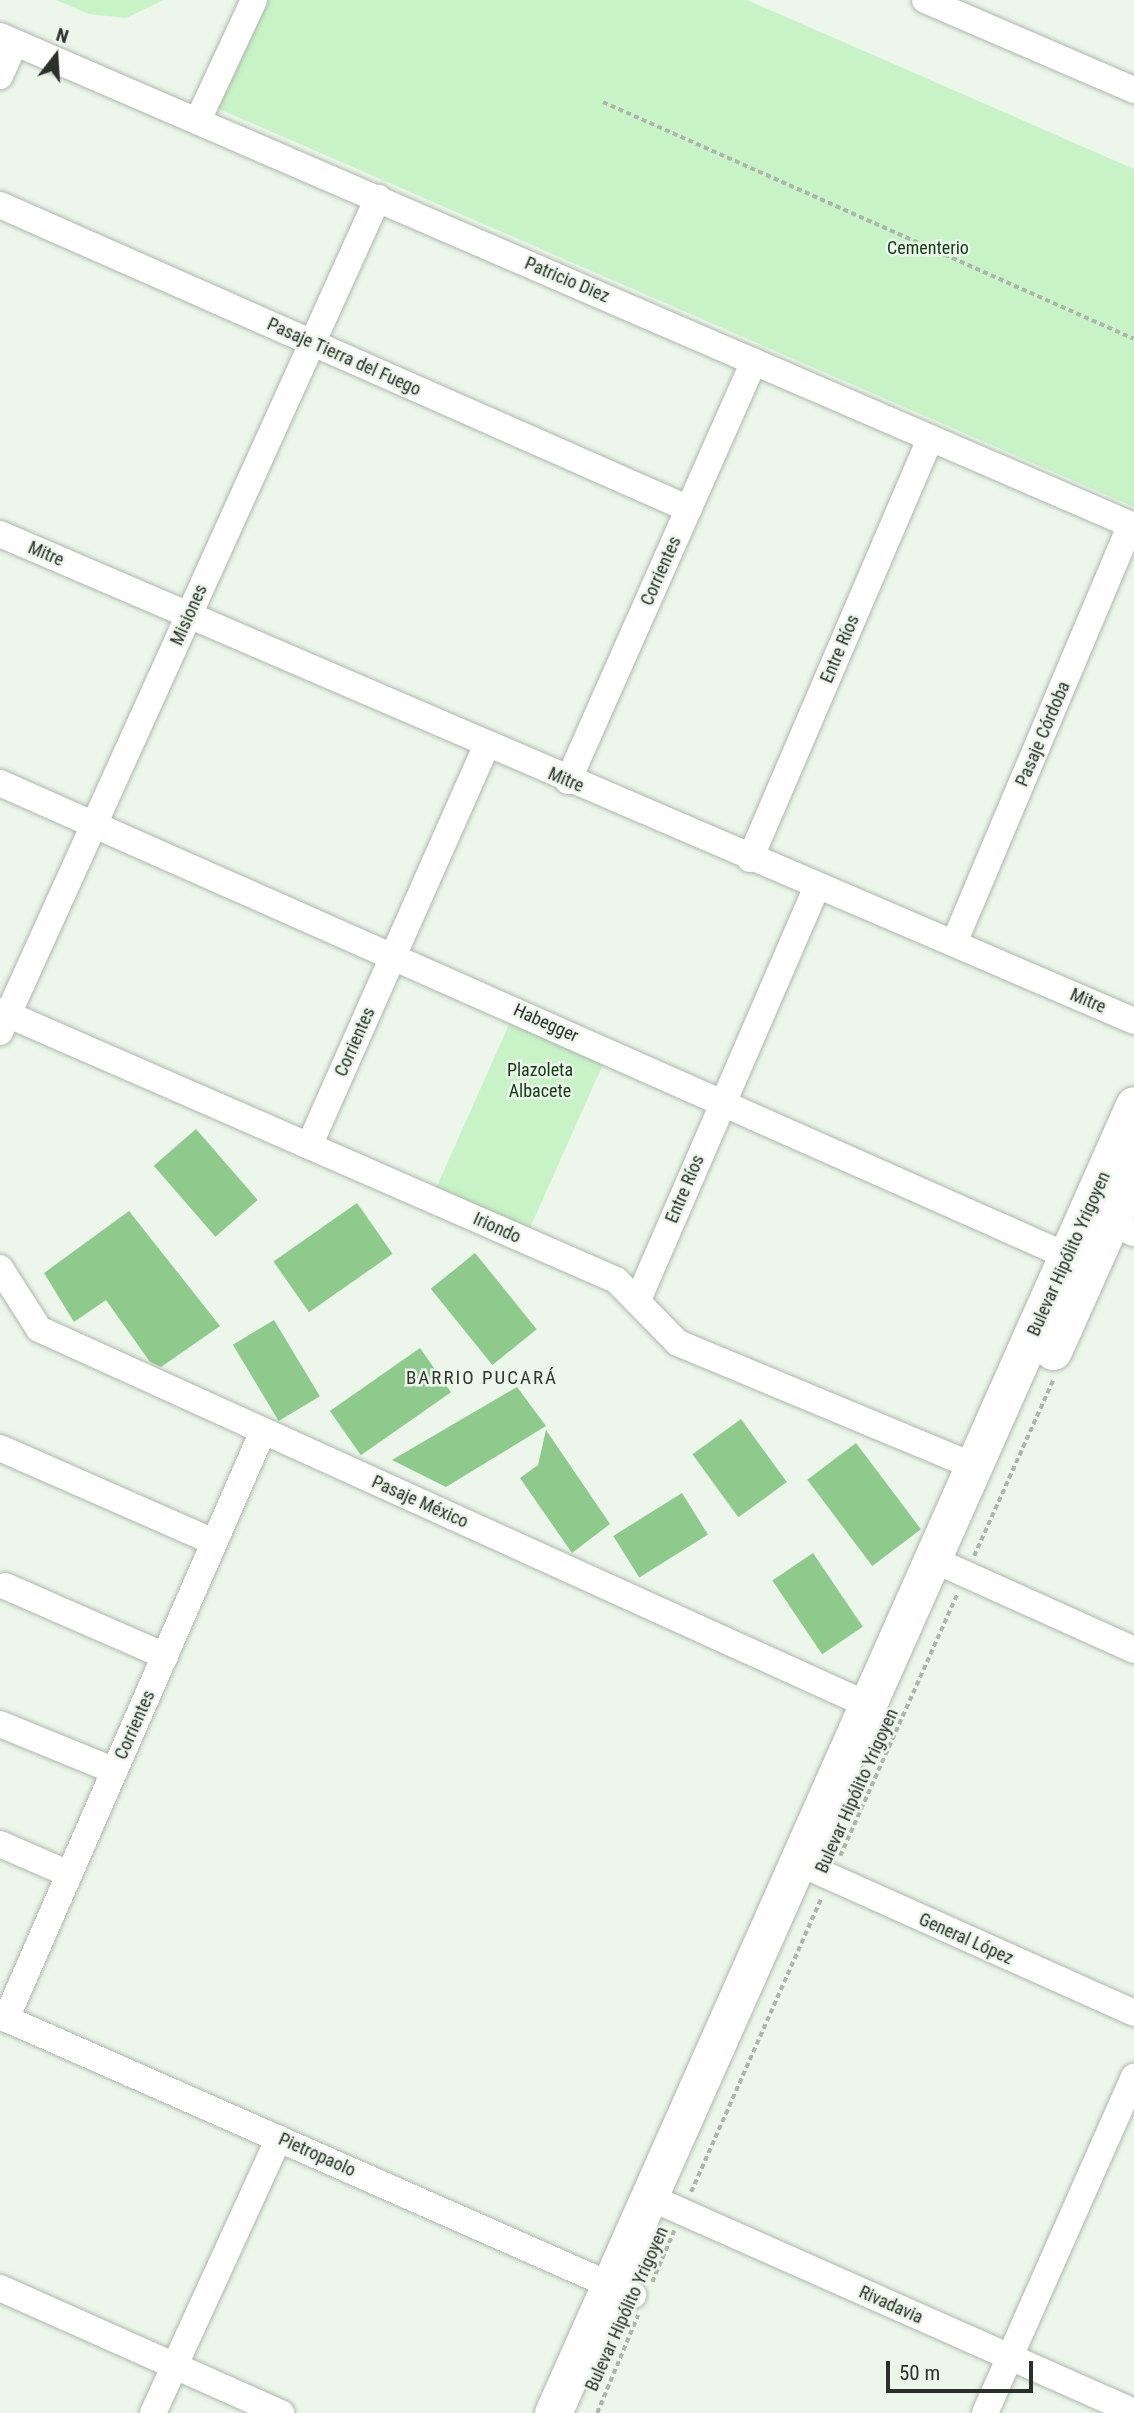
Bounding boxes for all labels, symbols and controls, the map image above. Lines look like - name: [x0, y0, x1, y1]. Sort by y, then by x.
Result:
- north arrow: [21, 21, 91, 91]
- text: N: [53, 23, 71, 48]
- park label: Cementerio: [887, 237, 969, 259]
- street label: Patricio Diez: [521, 253, 613, 307]
- street label: Pasaje Tierra del Fuego: [264, 313, 424, 401]
- street label: Corrientes: [636, 533, 686, 609]
- street label: Mitre: [25, 537, 67, 571]
- street label: Misiones: [166, 581, 212, 649]
- street label: Entre Ríos: [816, 612, 864, 686]
- street label: Pasaje Córdoba: [1011, 678, 1075, 790]
- street label: Mitre: [545, 763, 587, 797]
- street label: Mitre: [1067, 984, 1109, 1018]
- street label: Habegger: [510, 999, 582, 1047]
- street label: Corrientes: [330, 1004, 380, 1080]
- park label: Plazoleta Albacete: [507, 1060, 573, 1102]
- street label: Entre Ríos: [661, 1152, 709, 1226]
- street label: Bulevar Hipólito Yrigoyen: [1023, 1168, 1115, 1340]
- street label: Iriondo: [470, 1208, 524, 1248]
- district label: BARRIO PUCARÁ: [408, 1367, 556, 1389]
- street label: Pasaje México: [368, 1471, 472, 1533]
- street label: Corrientes: [110, 1687, 160, 1763]
- street label: Bulevar Hipólito Yrigoyen: [811, 1705, 903, 1877]
- street label: General López: [915, 1909, 1017, 1969]
- street label: Pietropaolo: [275, 2128, 359, 2182]
- street label: Bulevar Hipólito Yrigoyen: [581, 2223, 673, 2395]
- street label: Rivadavia: [856, 2281, 926, 2329]
- scale bar: [889, 2346, 1036, 2390]
- text: 50 m: [899, 2361, 940, 2385]

